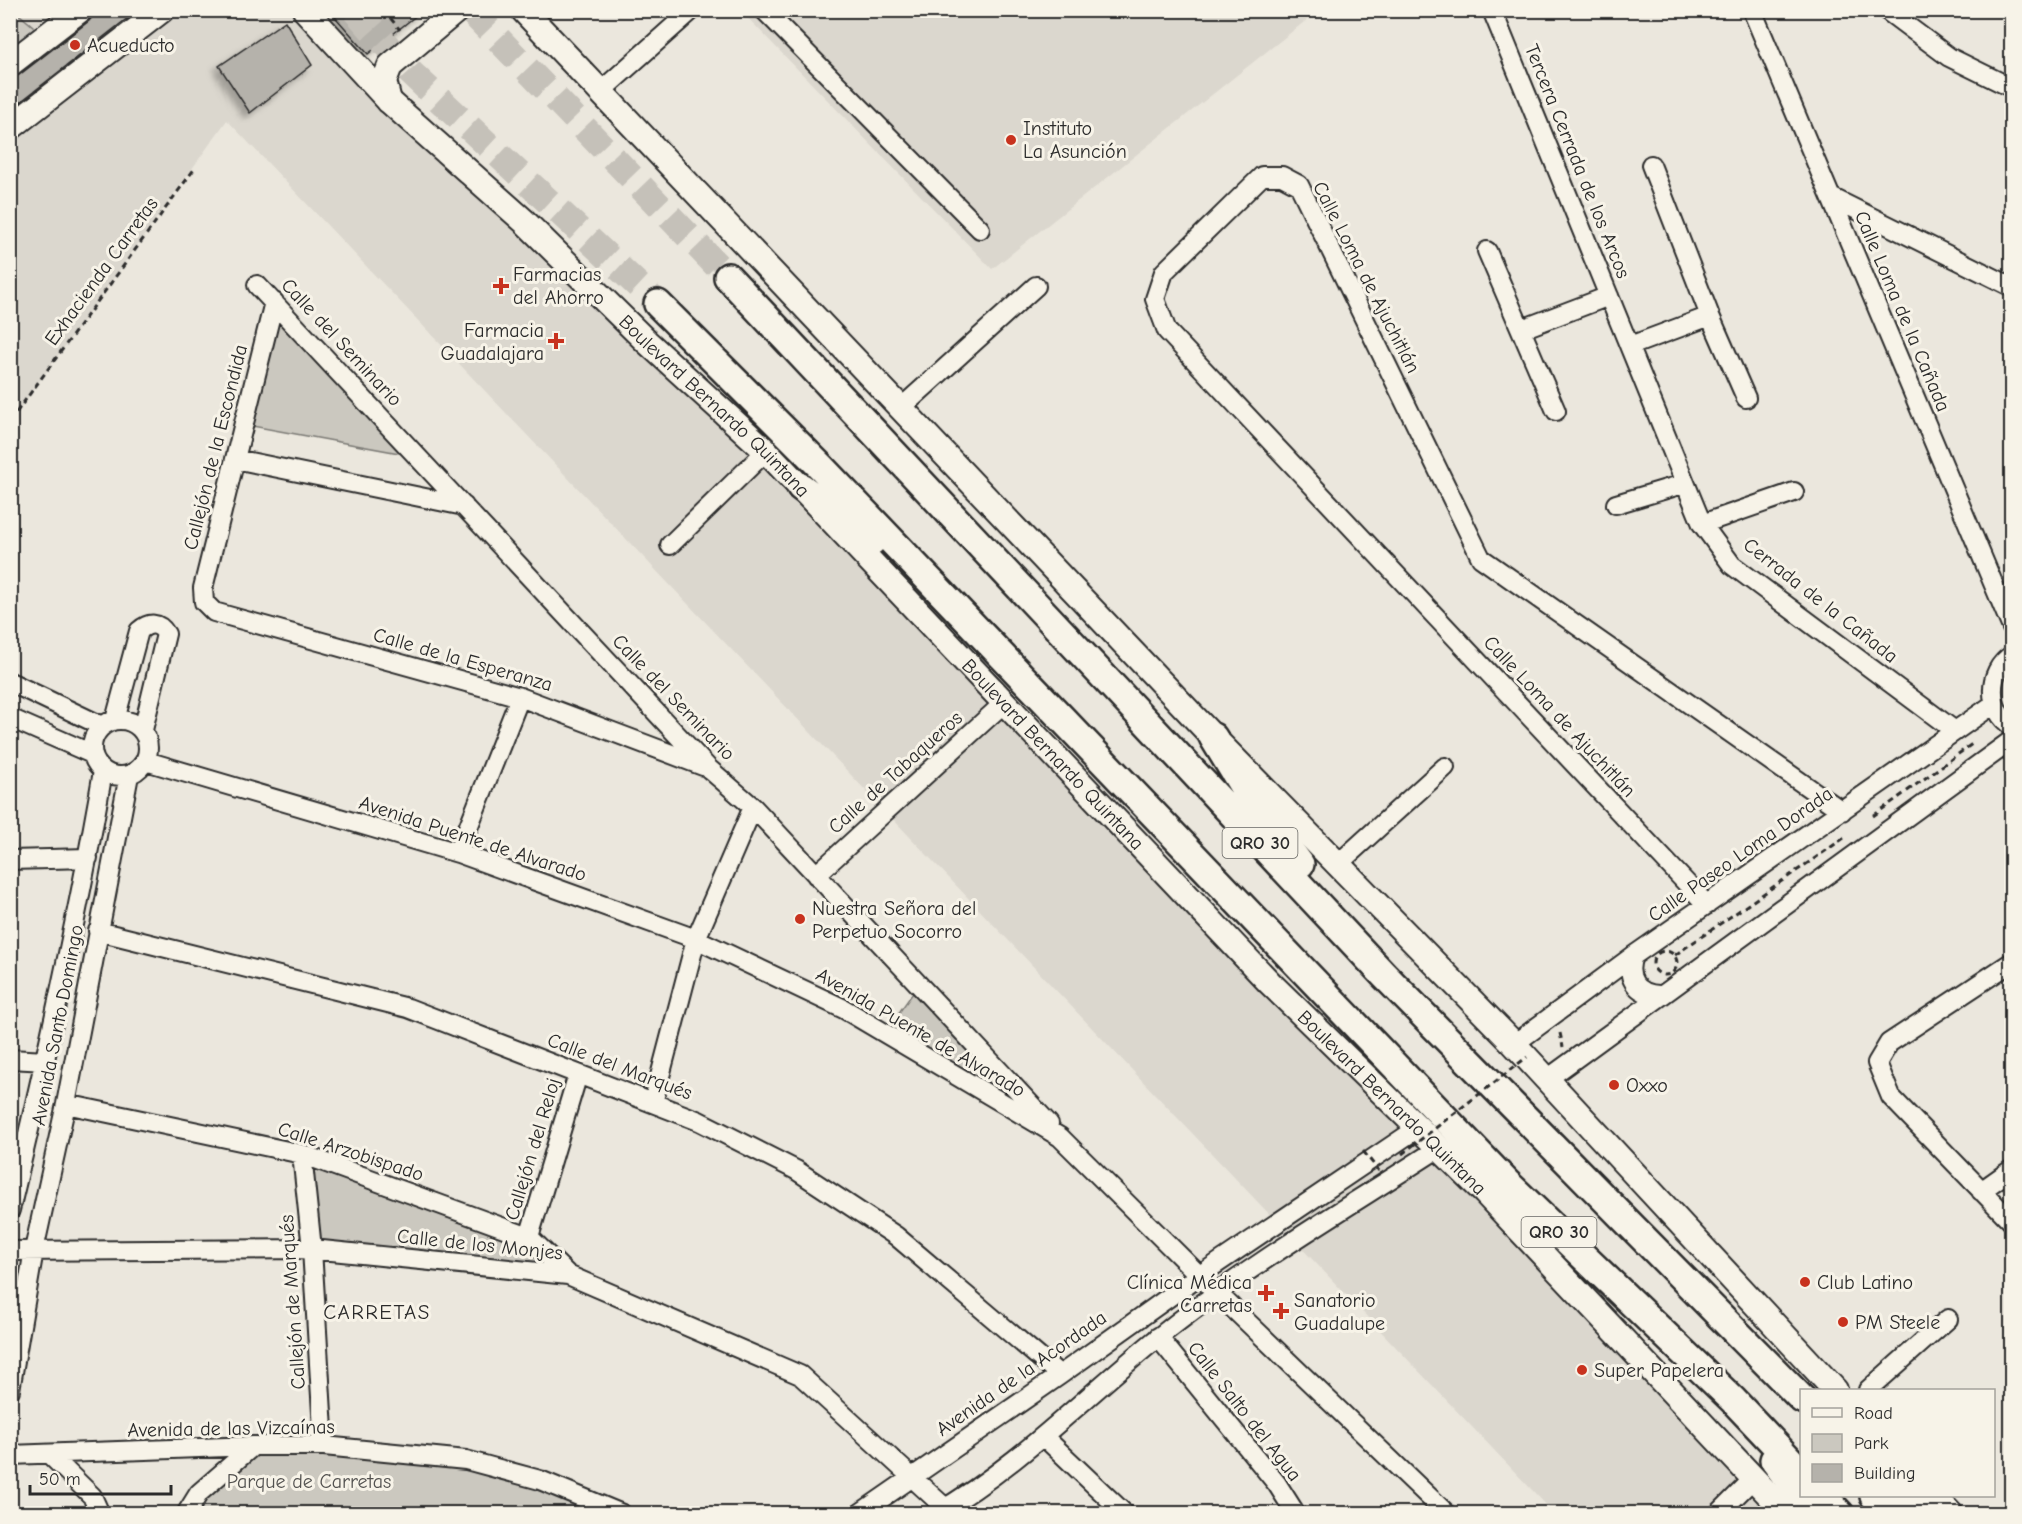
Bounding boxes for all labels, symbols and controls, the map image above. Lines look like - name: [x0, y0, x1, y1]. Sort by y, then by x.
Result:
- place label: Acueducto: [87, 34, 175, 57]
- marker: Acueducto: [68, 38, 82, 52]
- street label: Tercera Cerrada de los Arcos: [1520, 41, 1635, 282]
- place label: Instituto La Asunción: [1023, 117, 1127, 163]
- marker: Instituto La Asunción: [1004, 133, 1018, 147]
- street label: Calle Loma de Ajuchitlán: [1308, 178, 1425, 377]
- street label: Exhacienda Carretas: [40, 193, 163, 350]
- street label: Calle Loma de la Cañada: [1850, 208, 1955, 415]
- place label: Farmacias del Ahorro: [513, 263, 604, 309]
- street label: Calle del Seminario: [277, 274, 407, 411]
- marker: Farmacias del Ahorro: [494, 279, 508, 293]
- street label: Boulevard Bernardo Quintana: [614, 310, 814, 502]
- place label: Farmacia Guadalajara: [441, 319, 544, 365]
- marker: Farmacia Guadalajara: [549, 334, 563, 348]
- street label: Callejón de la Escondida: [179, 342, 252, 552]
- street label: Cerrada de la Cañada: [1739, 533, 1902, 668]
- street label: Calle de la Esperanza: [371, 623, 555, 696]
- street label: Calle del Seminario: [608, 630, 740, 765]
- street label: Calle Loma de Ajuchitlán: [1479, 631, 1640, 802]
- street label: Boulevard Bernardo Quintana: [957, 654, 1149, 855]
- street label: Calle de Tabaqueros: [824, 706, 967, 839]
- street label: Calle Paseo Loma Dorada: [1644, 782, 1837, 927]
- street label: Avenida Puente de Alvarado: [356, 791, 589, 886]
- road number: QRO 30: [1222, 828, 1298, 858]
- place label: Nuestra Señora del Perpetuo Socorro: [812, 897, 976, 943]
- marker: Nuestra Señora del Perpetuo Socorro: [793, 912, 807, 926]
- street label: Avenida Santo Domingo: [27, 923, 88, 1127]
- street label: Avenida Puente de Alvarado: [812, 963, 1029, 1102]
- street label: Boulevard Bernardo Quintana: [1293, 1006, 1491, 1200]
- street label: Calle del Marqués: [544, 1028, 696, 1105]
- place label: Oxxo: [1626, 1074, 1668, 1097]
- street label: Callejón del Reloj: [500, 1075, 565, 1223]
- marker: Oxxo: [1607, 1078, 1621, 1092]
- street label: Calle Arzobispado: [275, 1117, 427, 1186]
- street label: Callejón de Marqués: [275, 1214, 310, 1390]
- road number: QRO 30: [1522, 1217, 1596, 1247]
- street label: Calle de los Monjes: [396, 1224, 564, 1265]
- place label: Clínica Médica Carretas: [1127, 1271, 1252, 1317]
- place label: Club Latino: [1817, 1271, 1913, 1294]
- marker: Club Latino: [1798, 1275, 1812, 1289]
- marker: Clínica Médica Carretas: [1257, 1284, 1275, 1302]
- place label: Sanatorio Guadalupe: [1294, 1289, 1385, 1335]
- district label: CARRETAS: [323, 1300, 431, 1324]
- marker: Sanatorio Guadalupe: [1272, 1302, 1290, 1320]
- street label: Avenida de la Acordada: [932, 1306, 1111, 1441]
- place label: PM Steele: [1855, 1311, 1940, 1334]
- marker: PM Steele: [1836, 1315, 1850, 1329]
- street label: Calle Salto del Agua: [1183, 1337, 1306, 1486]
- place label: Super Papelera: [1594, 1359, 1724, 1382]
- marker: Super Papelera: [1575, 1363, 1589, 1377]
- legend: [1800, 1389, 1995, 1497]
- text: Road: [1854, 1403, 1893, 1424]
- street label: Avenida de las Vizcaínas: [127, 1415, 335, 1442]
- text: Park: [1854, 1433, 1889, 1454]
- scale bar: [30, 1458, 171, 1496]
- text: Building: [1854, 1463, 1916, 1484]
- text: 50 m: [39, 1469, 81, 1490]
- park label: Parque de Carretas: [227, 1470, 391, 1493]

